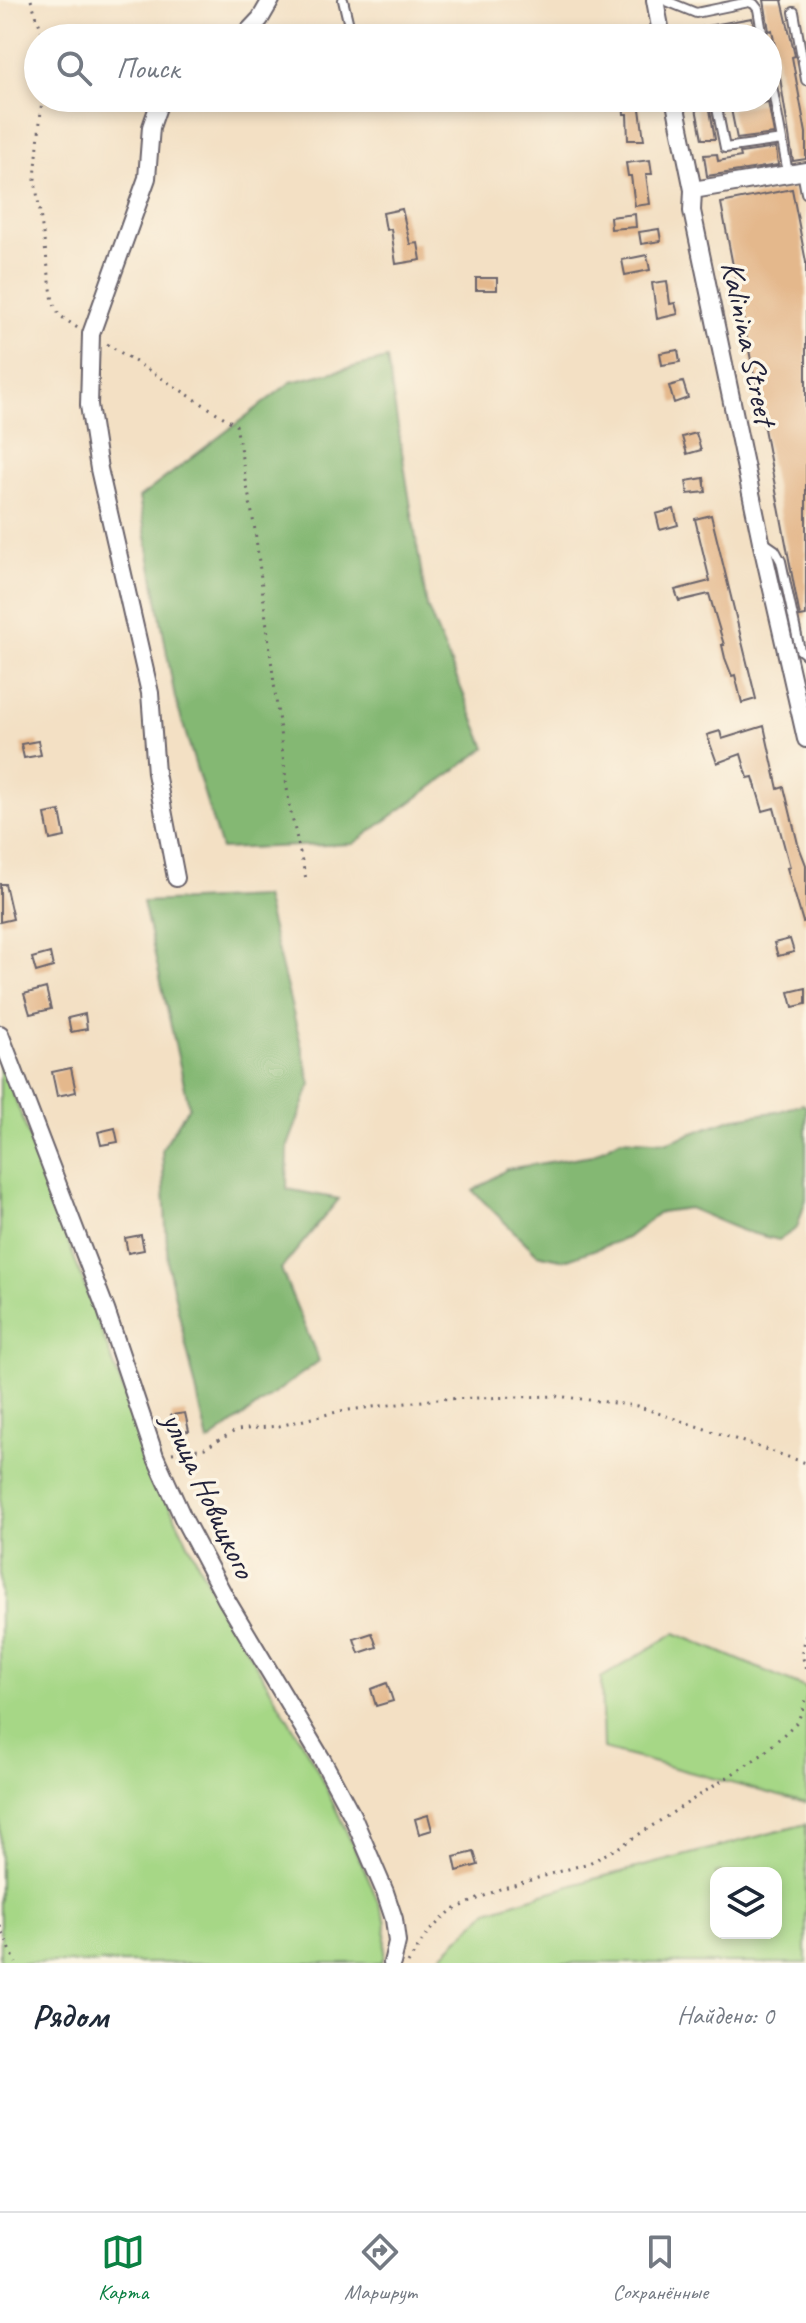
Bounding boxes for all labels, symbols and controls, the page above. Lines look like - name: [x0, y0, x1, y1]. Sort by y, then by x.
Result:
- search box: [24, 24, 782, 112]
- icon: search: [52, 46, 96, 90]
- text: Поиск: [116, 49, 179, 87]
- street label: Kalinina Street: [712, 257, 787, 433]
- street label: улица Новицкого: [152, 1404, 266, 1586]
- map controls: [710, 1867, 782, 1939]
- button: layers: [710, 1867, 782, 1939]
- text: Рядом: [32, 1994, 108, 2037]
- text: Найдено: 0: [677, 1999, 774, 2032]
- tab: Карта: [98, 2230, 148, 2306]
- tab: Маршрут: [344, 2230, 417, 2306]
- tab: Сохранённые: [613, 2230, 708, 2306]

